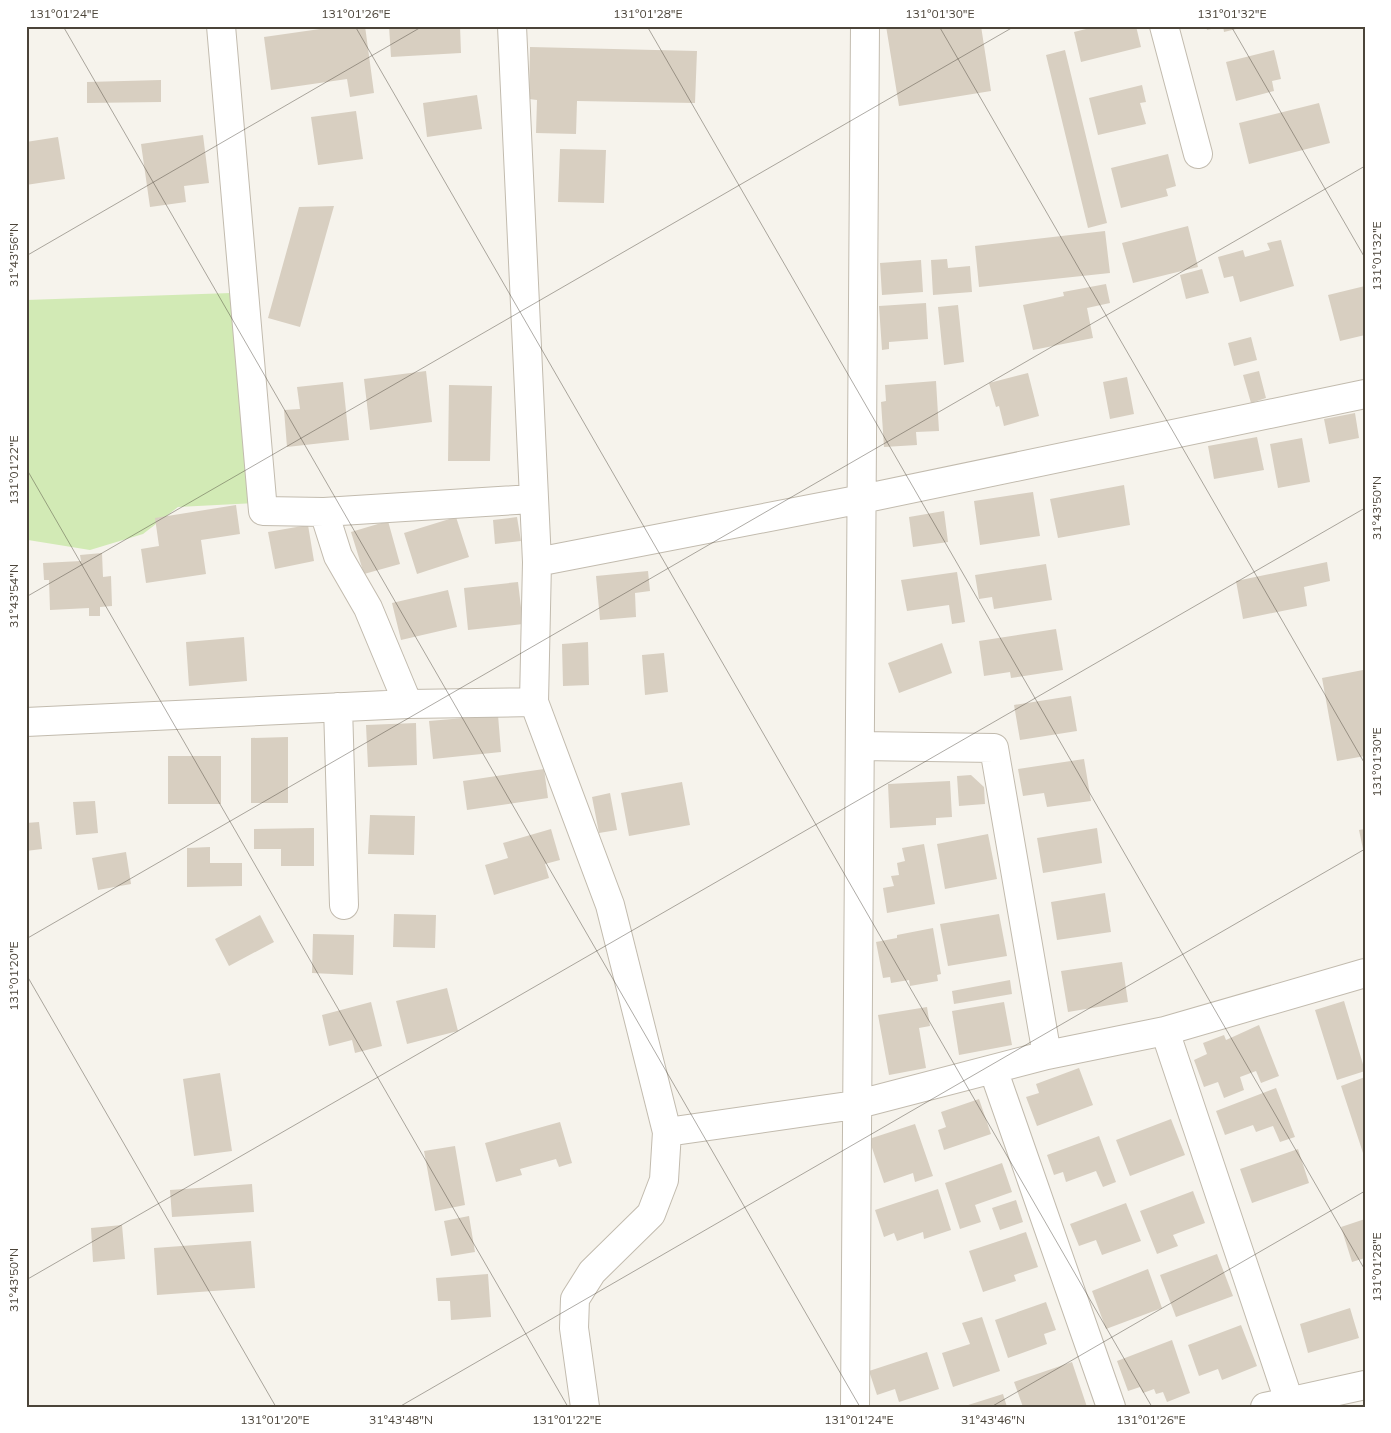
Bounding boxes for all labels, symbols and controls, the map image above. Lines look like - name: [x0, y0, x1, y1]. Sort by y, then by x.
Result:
- text: 131°01'24"E: [29, 6, 99, 21]
- text: 131°01'26"E: [321, 6, 391, 21]
- text: 131°01'28"E: [613, 6, 683, 21]
- text: 131°01'30"E: [905, 6, 975, 21]
- text: 131°01'32"E: [1197, 6, 1267, 21]
- text: 131°01'32"E: [1369, 221, 1384, 291]
- text: 31°43'56"N: [6, 223, 21, 287]
- text: 131°01'22"E: [6, 435, 21, 505]
- text: 31°43'50"N: [1369, 476, 1384, 540]
- text: 31°43'54"N: [6, 564, 21, 628]
- text: 131°01'30"E: [1369, 727, 1384, 797]
- text: 131°01'20"E: [6, 941, 21, 1011]
- text: 131°01'28"E: [1369, 1232, 1384, 1302]
- text: 31°43'50"N: [6, 1248, 21, 1312]
- text: 131°01'20"E: [240, 1412, 310, 1427]
- text: 31°43'48"N: [369, 1412, 433, 1427]
- text: 131°01'22"E: [532, 1412, 602, 1427]
- text: 131°01'24"E: [824, 1412, 894, 1427]
- text: 31°43'46"N: [961, 1412, 1025, 1427]
- text: 131°01'26"E: [1116, 1412, 1186, 1427]

